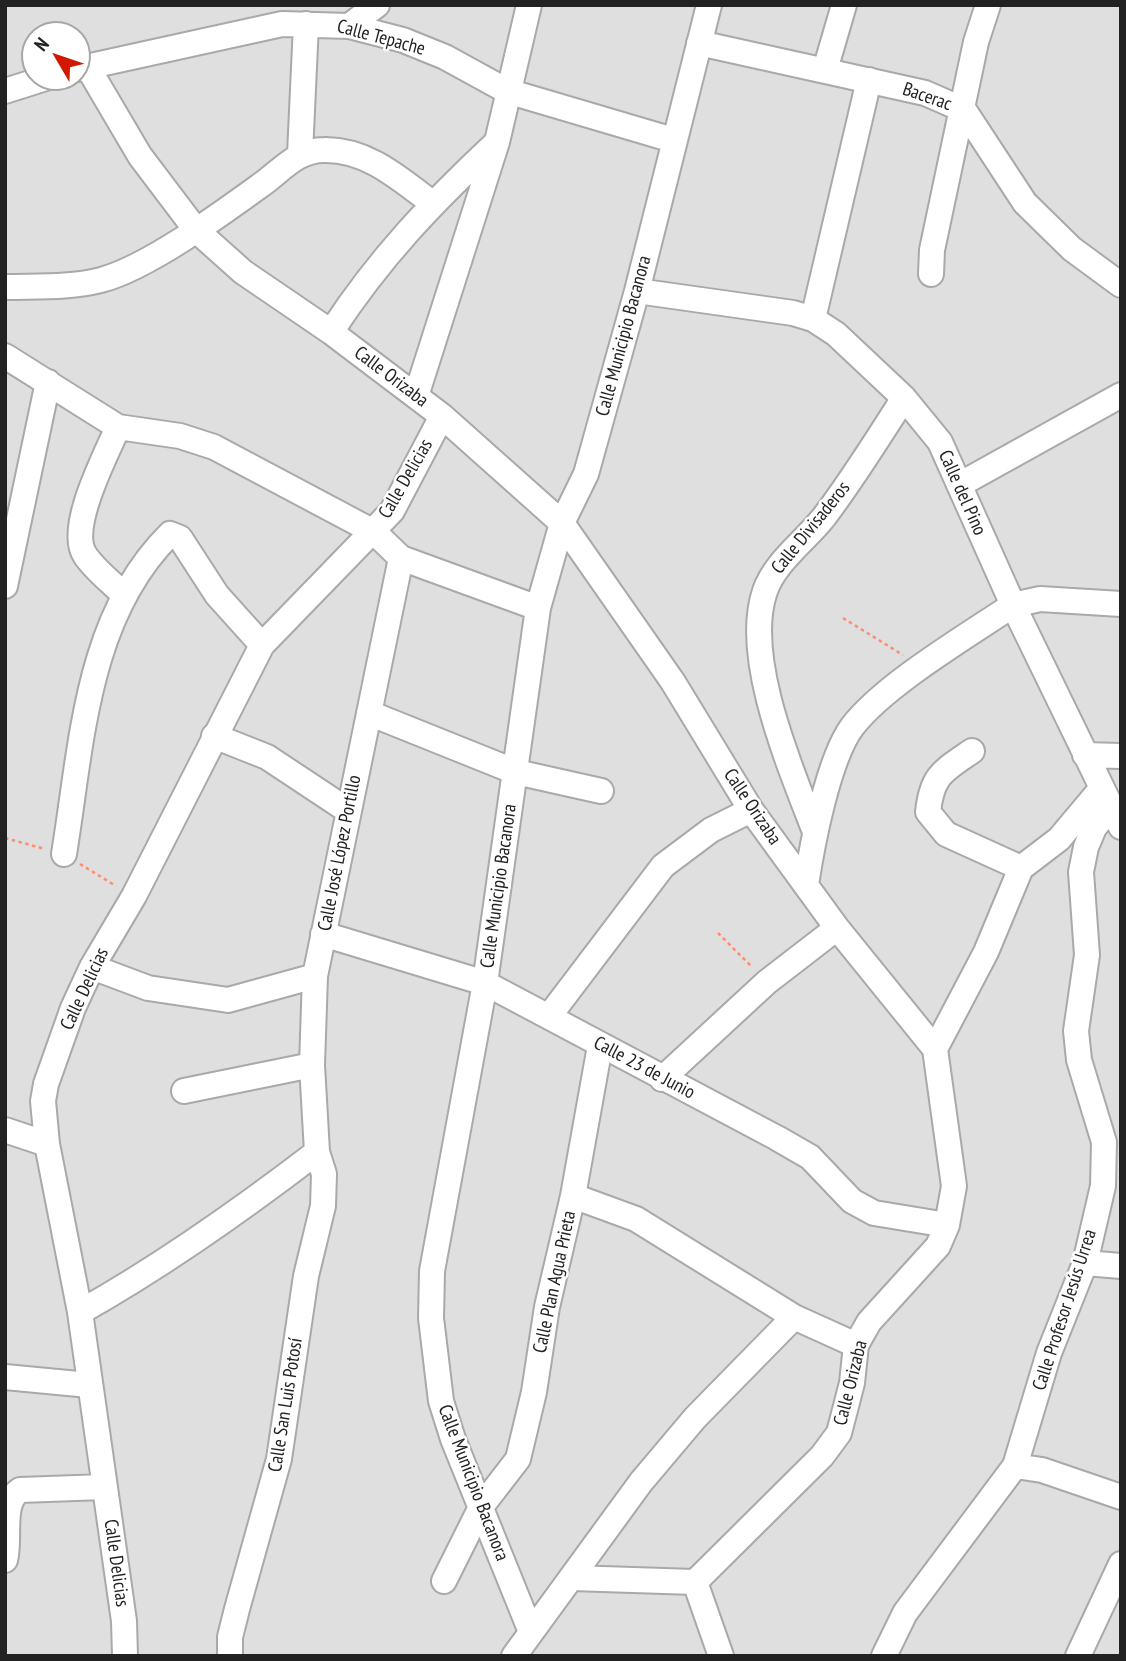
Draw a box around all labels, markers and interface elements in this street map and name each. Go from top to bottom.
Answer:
street label: Calle Tepache [335,15,427,61]
north arrow [21,21,91,91]
text: N [29,33,54,56]
street label: Bacerac [899,78,955,116]
street label: Calle Municipio Bacanora [592,253,656,419]
street label: Calle Orizaba [349,342,433,412]
street label: Calle Delicias [374,435,438,523]
street label: Calle del Pino [933,447,991,539]
street label: Calle Divisaderos [767,477,855,579]
street label: Calle Orizaba [718,765,786,849]
street label: Calle José López Portillo [314,773,366,933]
street label: Calle Municipio Bacanora [476,803,522,969]
street label: Calle Delicias [56,944,114,1034]
street label: Calle 23 de Junio [589,1032,699,1104]
street label: Calle Plan Agua Prieta [529,1209,581,1355]
street label: Calle Profesor Jesús Urrea [1028,1227,1102,1393]
street label: Calle San Luis Potosí [264,1336,308,1474]
street label: Calle Orizaba [829,1338,873,1428]
street label: Calle Municipio Bacanora [433,1402,513,1564]
street label: Calle Delicias [99,1518,133,1608]

